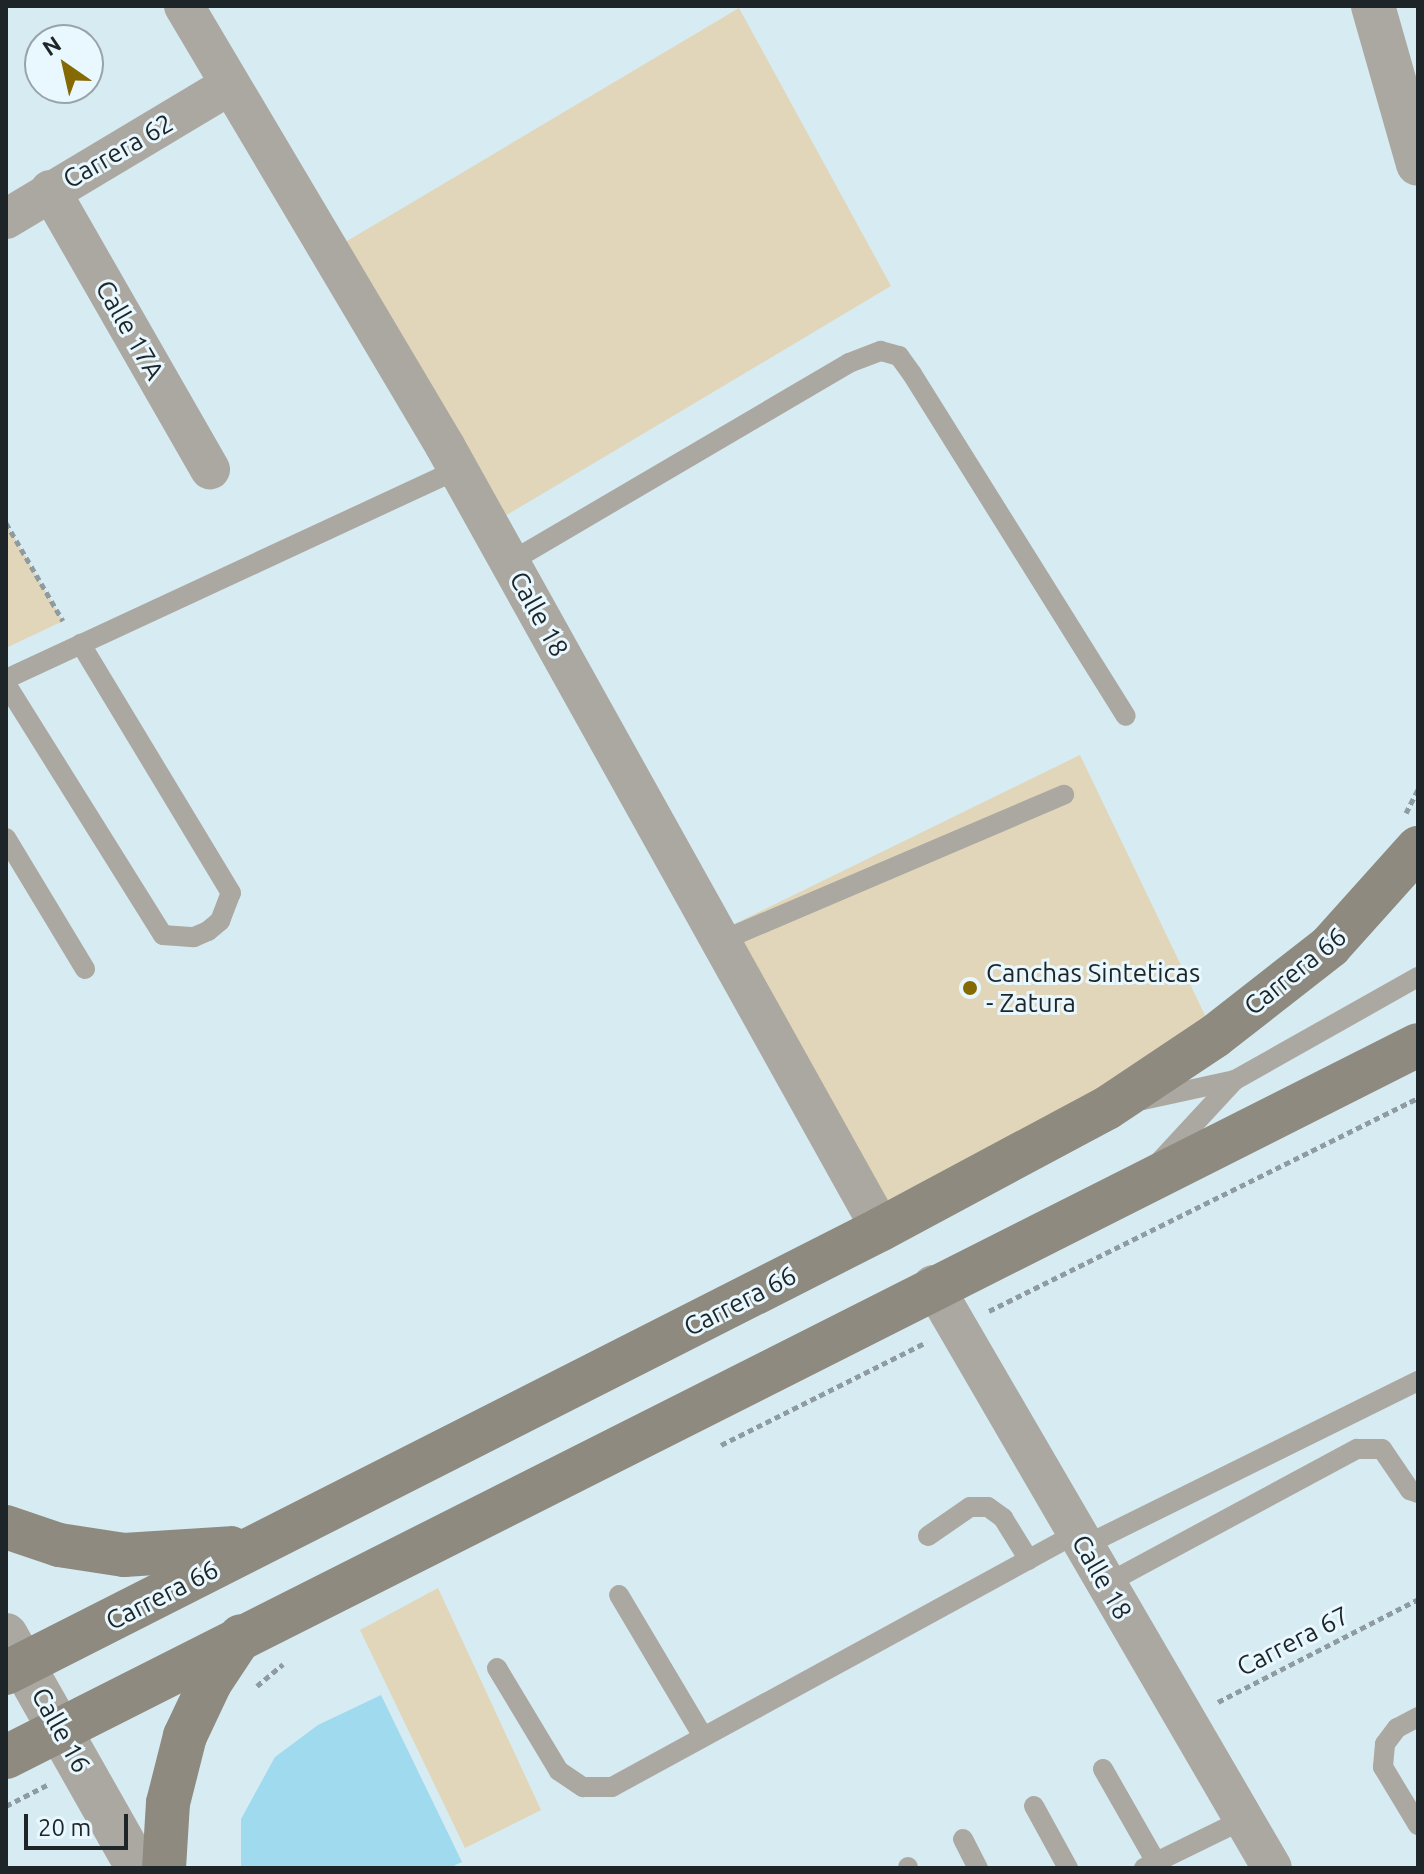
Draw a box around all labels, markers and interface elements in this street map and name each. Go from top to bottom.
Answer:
north arrow [24,24,104,104]
text: N [38,30,65,60]
street label: Carrera 62 [57,107,179,195]
street label: Calle 17A [89,275,171,385]
street label: Calle 18 [503,566,575,662]
street label: Carrera 66 [1238,921,1352,1021]
place label: Canchas Sinteticas - Zatura [986,957,1200,1018]
marker: Canchas Sinteticas - Zatura [961,979,979,997]
street label: Carrera 66 [679,1259,801,1343]
street label: Calle 18 [1065,1529,1139,1625]
street label: Carrera 66 [101,1553,223,1637]
street label: Carrera 67 [1232,1599,1354,1683]
street label: Calle 16 [25,1682,97,1778]
scale bar [28,1798,132,1848]
text: 20 m [38,1814,91,1841]

